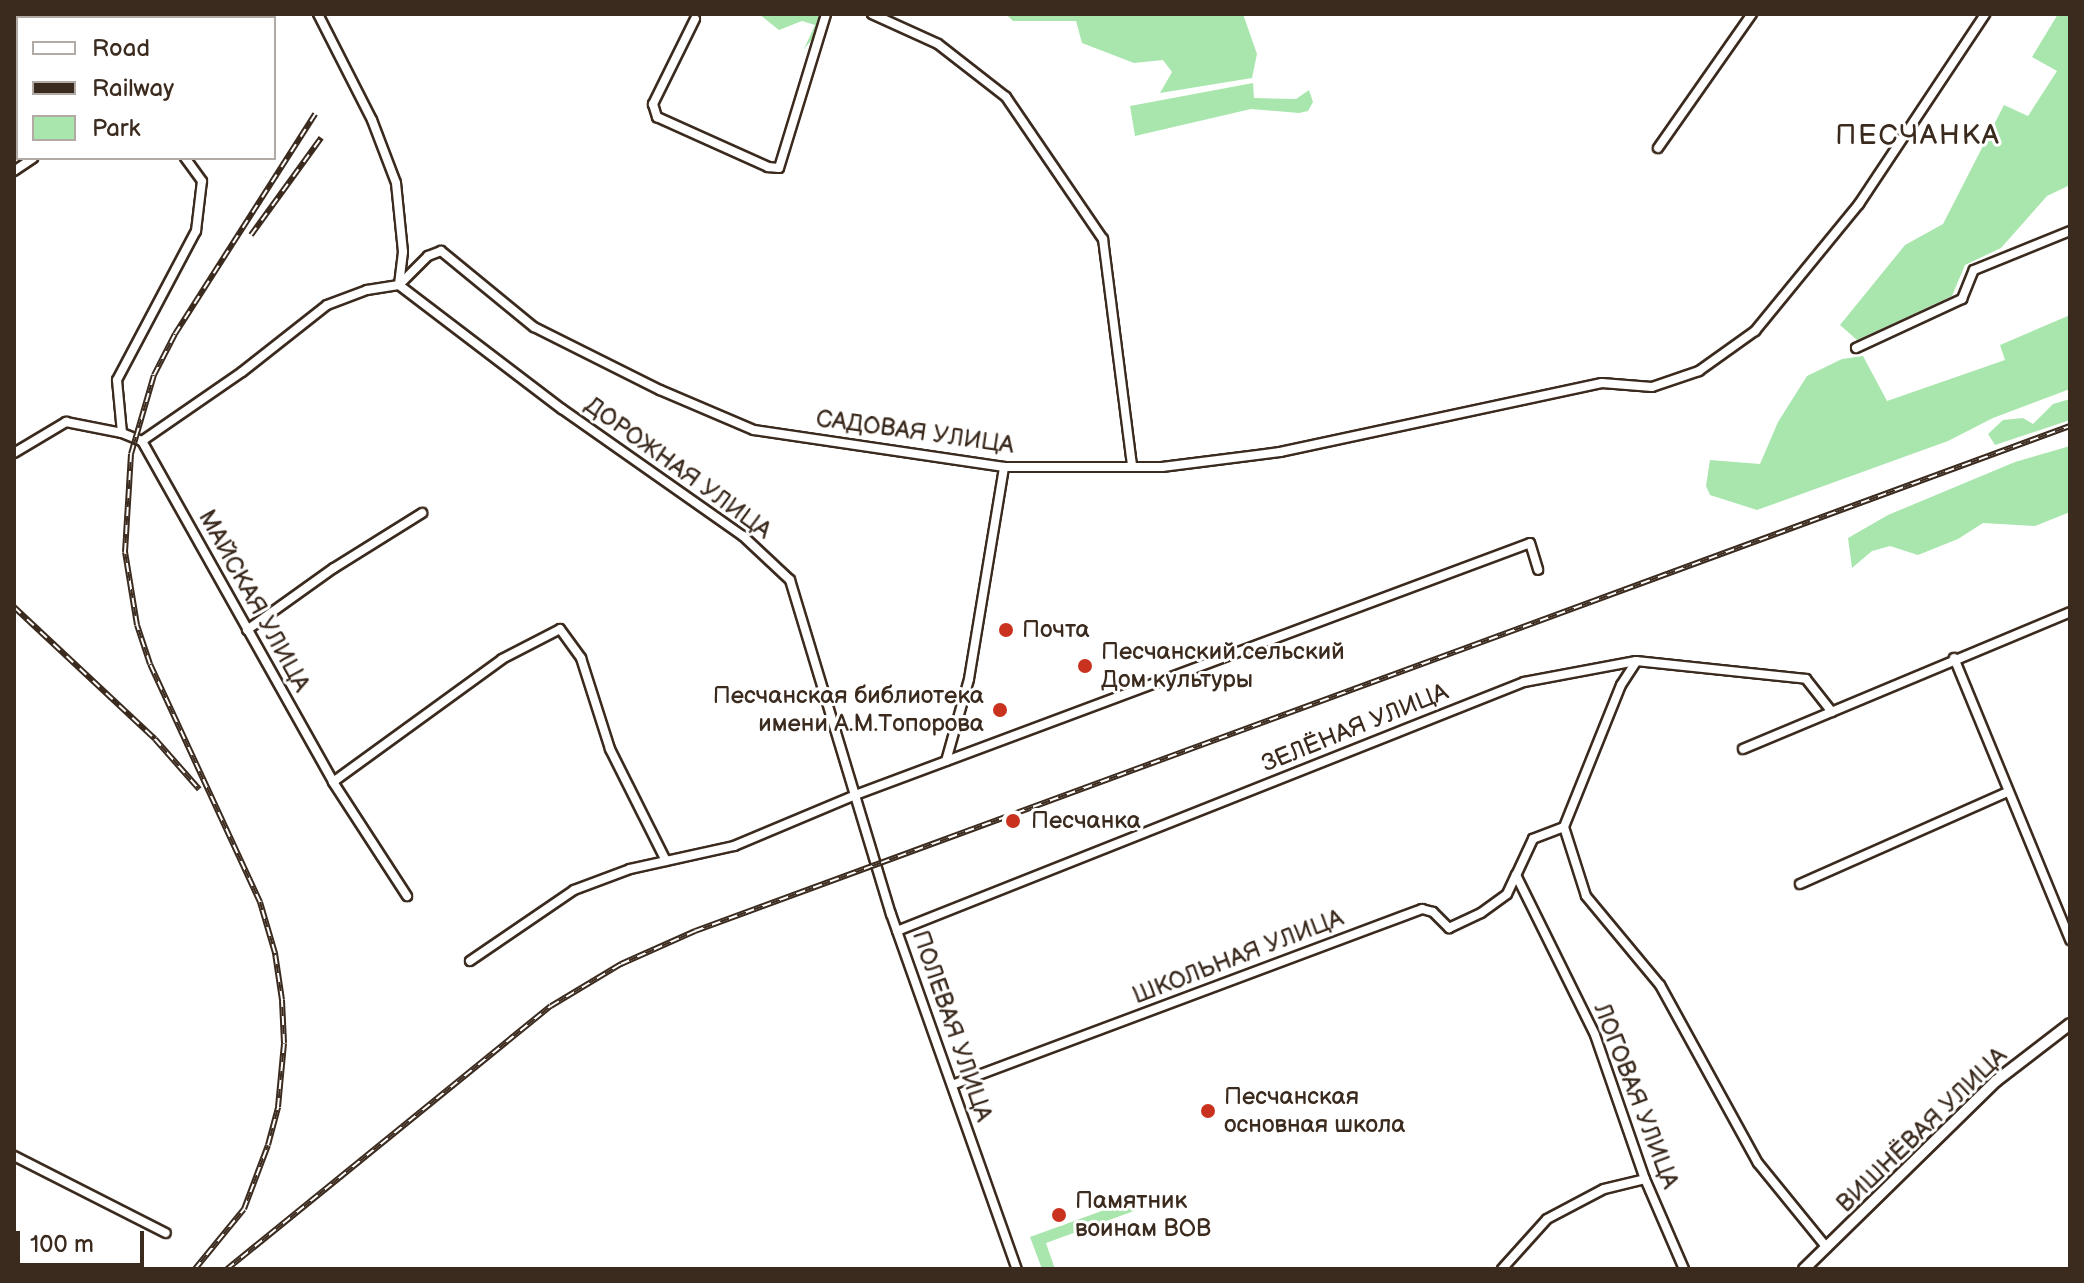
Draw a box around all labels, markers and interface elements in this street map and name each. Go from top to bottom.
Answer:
legend [16,16,276,160]
text: Road [92,34,150,63]
text: Railway [92,74,174,103]
text: Park [92,114,140,143]
district label: ПЕСЧАНКА [1835,119,2001,153]
street label: ДОРОЖНАЯ УЛИЦА [579,391,777,545]
street label: САДОВАЯ УЛИЦА [814,404,1016,460]
street label: МАЙСКАЯ УЛИЦА [192,505,316,697]
place label: Почта [1022,616,1090,644]
marker: Почта [997,621,1015,639]
place label: Песчанский сельский Дом культуры [1101,638,1345,694]
marker: Песчанский сельский Дом культуры [1076,657,1094,675]
street label: ЗЕЛЁНАЯ УЛИЦА [1258,677,1452,779]
place label: Песчанская библиотека имени А.М.Топорова [713,682,984,738]
marker: Песчанская библиотека имени А.М.Топорова [991,701,1009,719]
place label: Песчанка [1031,807,1141,835]
marker: Песчанка [1002,810,1024,832]
street label: ШКОЛЬНАЯ УЛИЦА [1129,904,1347,1010]
street label: ПОЛЕВАЯ УЛИЦА [906,927,998,1125]
street label: ЛОГОВАЯ УЛИЦА [1587,999,1685,1193]
street label: ВИШНЁВАЯ УЛИЦА [1831,1042,2013,1218]
place label: Песчанская основная школа [1224,1083,1406,1139]
marker: Песчанская основная школа [1199,1102,1217,1120]
place label: Памятник воинам ВОВ [1075,1187,1211,1243]
marker: Памятник воинам ВОВ [1050,1206,1068,1224]
scale bar [20,1215,148,1265]
text: 100 m [30,1230,94,1259]

